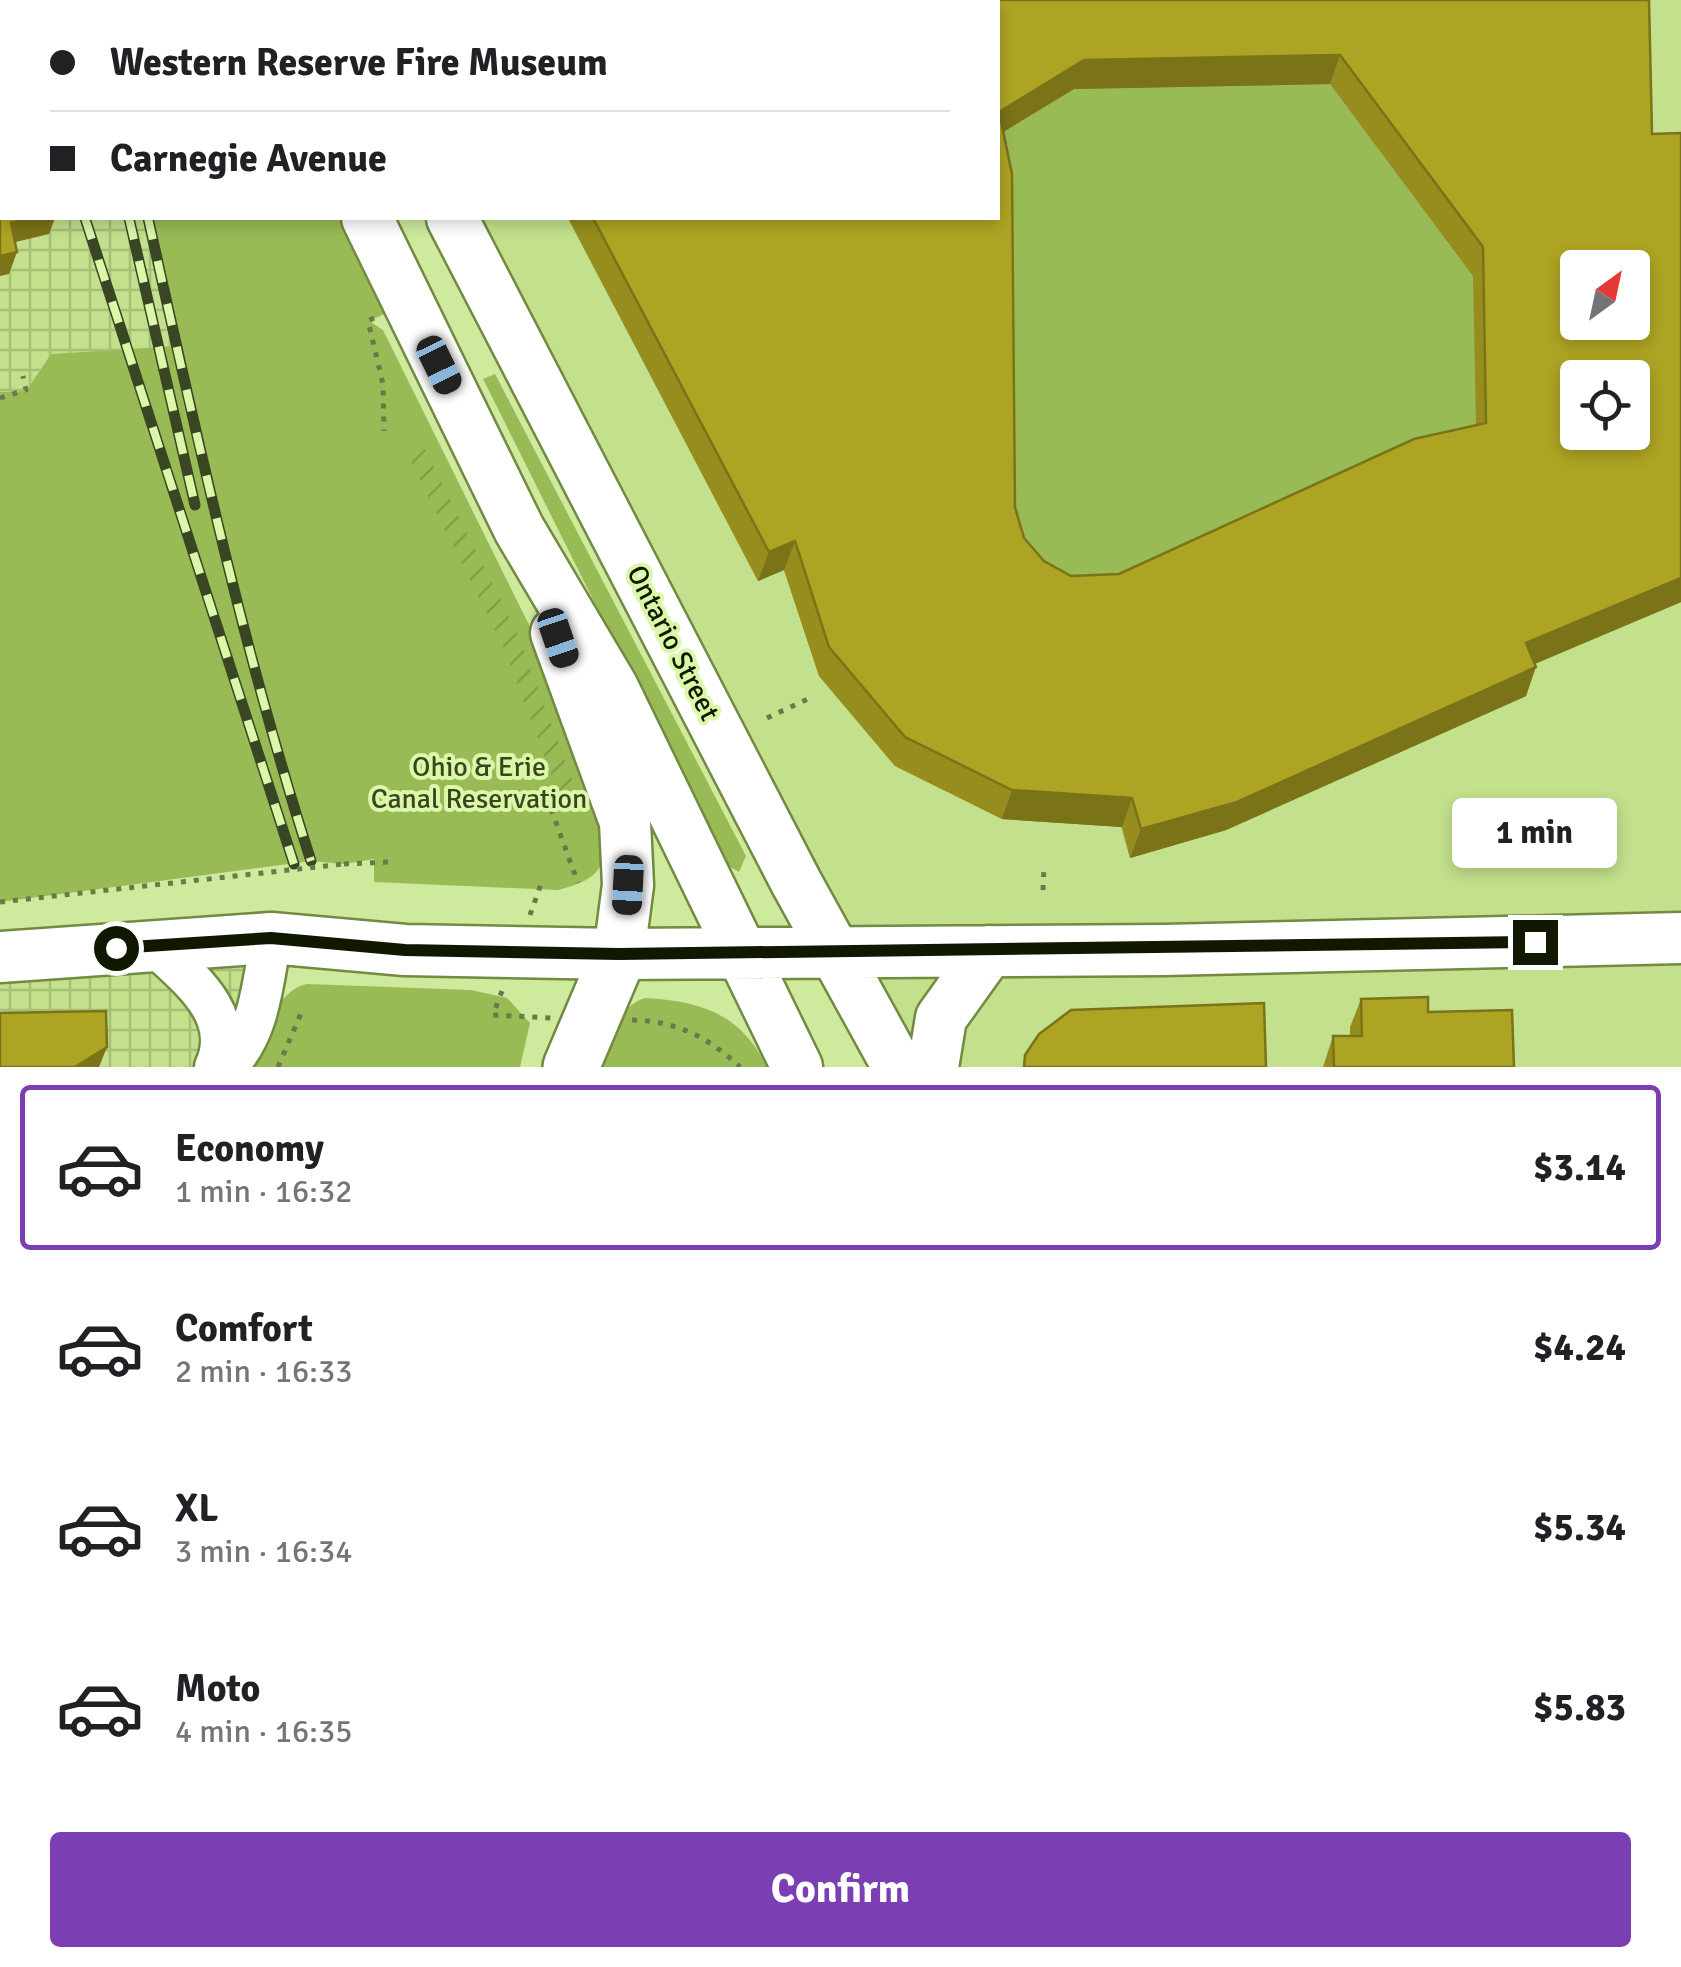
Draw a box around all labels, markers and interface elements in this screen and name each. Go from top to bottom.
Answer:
text: Western Reserve Fire Museum [110,39,608,86]
text: Carnegie Avenue [110,135,387,182]
north arrow [1560,250,1650,340]
map controls [1560,250,1650,450]
car [412,331,466,399]
button: locate [1560,360,1650,450]
street label: Ontario Street [619,560,727,727]
car [534,605,582,671]
park label: Ohio & Erie Canal Reservation [371,750,587,816]
callout: 1 min [1452,797,1618,867]
text: 1 min [1496,813,1573,852]
car [611,854,645,916]
route end [1513,920,1558,965]
route start [94,926,139,971]
icon: car [55,1123,145,1213]
text: Economy [175,1125,324,1172]
text: $3.14 [1533,1144,1626,1191]
text: 1 min · 16:32 [175,1172,353,1211]
icon: car [55,1303,145,1393]
text: Comfort [175,1305,313,1352]
text: $4.24 [1533,1324,1626,1371]
text: 2 min · 16:33 [175,1352,353,1391]
icon: car [55,1483,145,1573]
text: XL [175,1485,218,1532]
text: $5.34 [1533,1504,1626,1551]
text: 3 min · 16:34 [175,1532,353,1571]
icon: car [55,1663,145,1753]
text: Moto [175,1665,260,1712]
text: $5.83 [1533,1684,1626,1731]
text: 4 min · 16:35 [175,1712,353,1751]
button: Confirm [50,1832,1631,1947]

